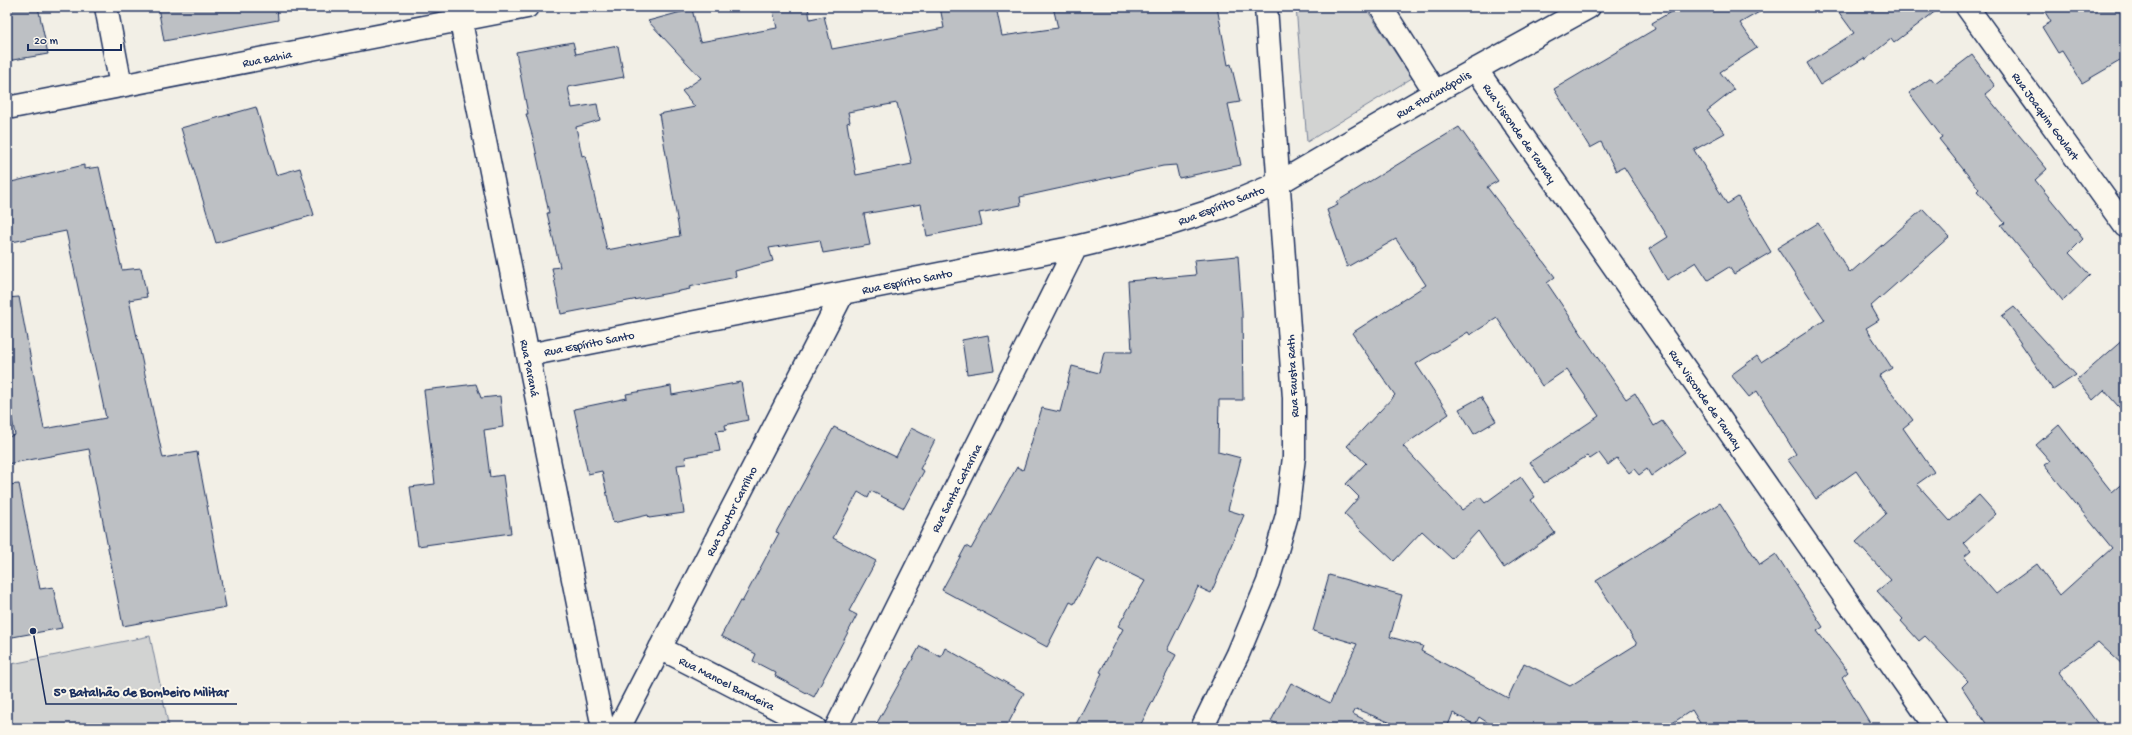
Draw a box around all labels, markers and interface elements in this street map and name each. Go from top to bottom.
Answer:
scale bar [28,26,121,52]
text: 20 m [34,35,59,49]
street label: Rua Bahia [242,48,294,72]
street label: Rua Florianópolis [1394,68,1474,123]
street label: Rua Joaquim Goulart [2008,70,2082,165]
street label: Rua Visconde de Taunay [1479,82,1558,187]
street label: Rua Espírito Santo [1176,184,1267,230]
street label: Rua Espírito Santo [861,267,954,299]
street label: Rua Espírito Santo [543,329,636,361]
street label: Rua Fausta Rath [1285,334,1303,418]
street label: Rua Paraná [516,339,541,399]
street label: Rua Visconde de Taunay [1665,348,1744,453]
street label: Rua Santa Catarina [929,442,986,536]
street label: Rua Doutor Carrilho [704,465,761,559]
street label: Rua Manoel Bandeira [676,655,776,715]
callout: 5º Batalhão de Bombeiro Militar [46,679,237,704]
text: 5º Batalhão de Bombeiro Militar [54,686,230,701]

